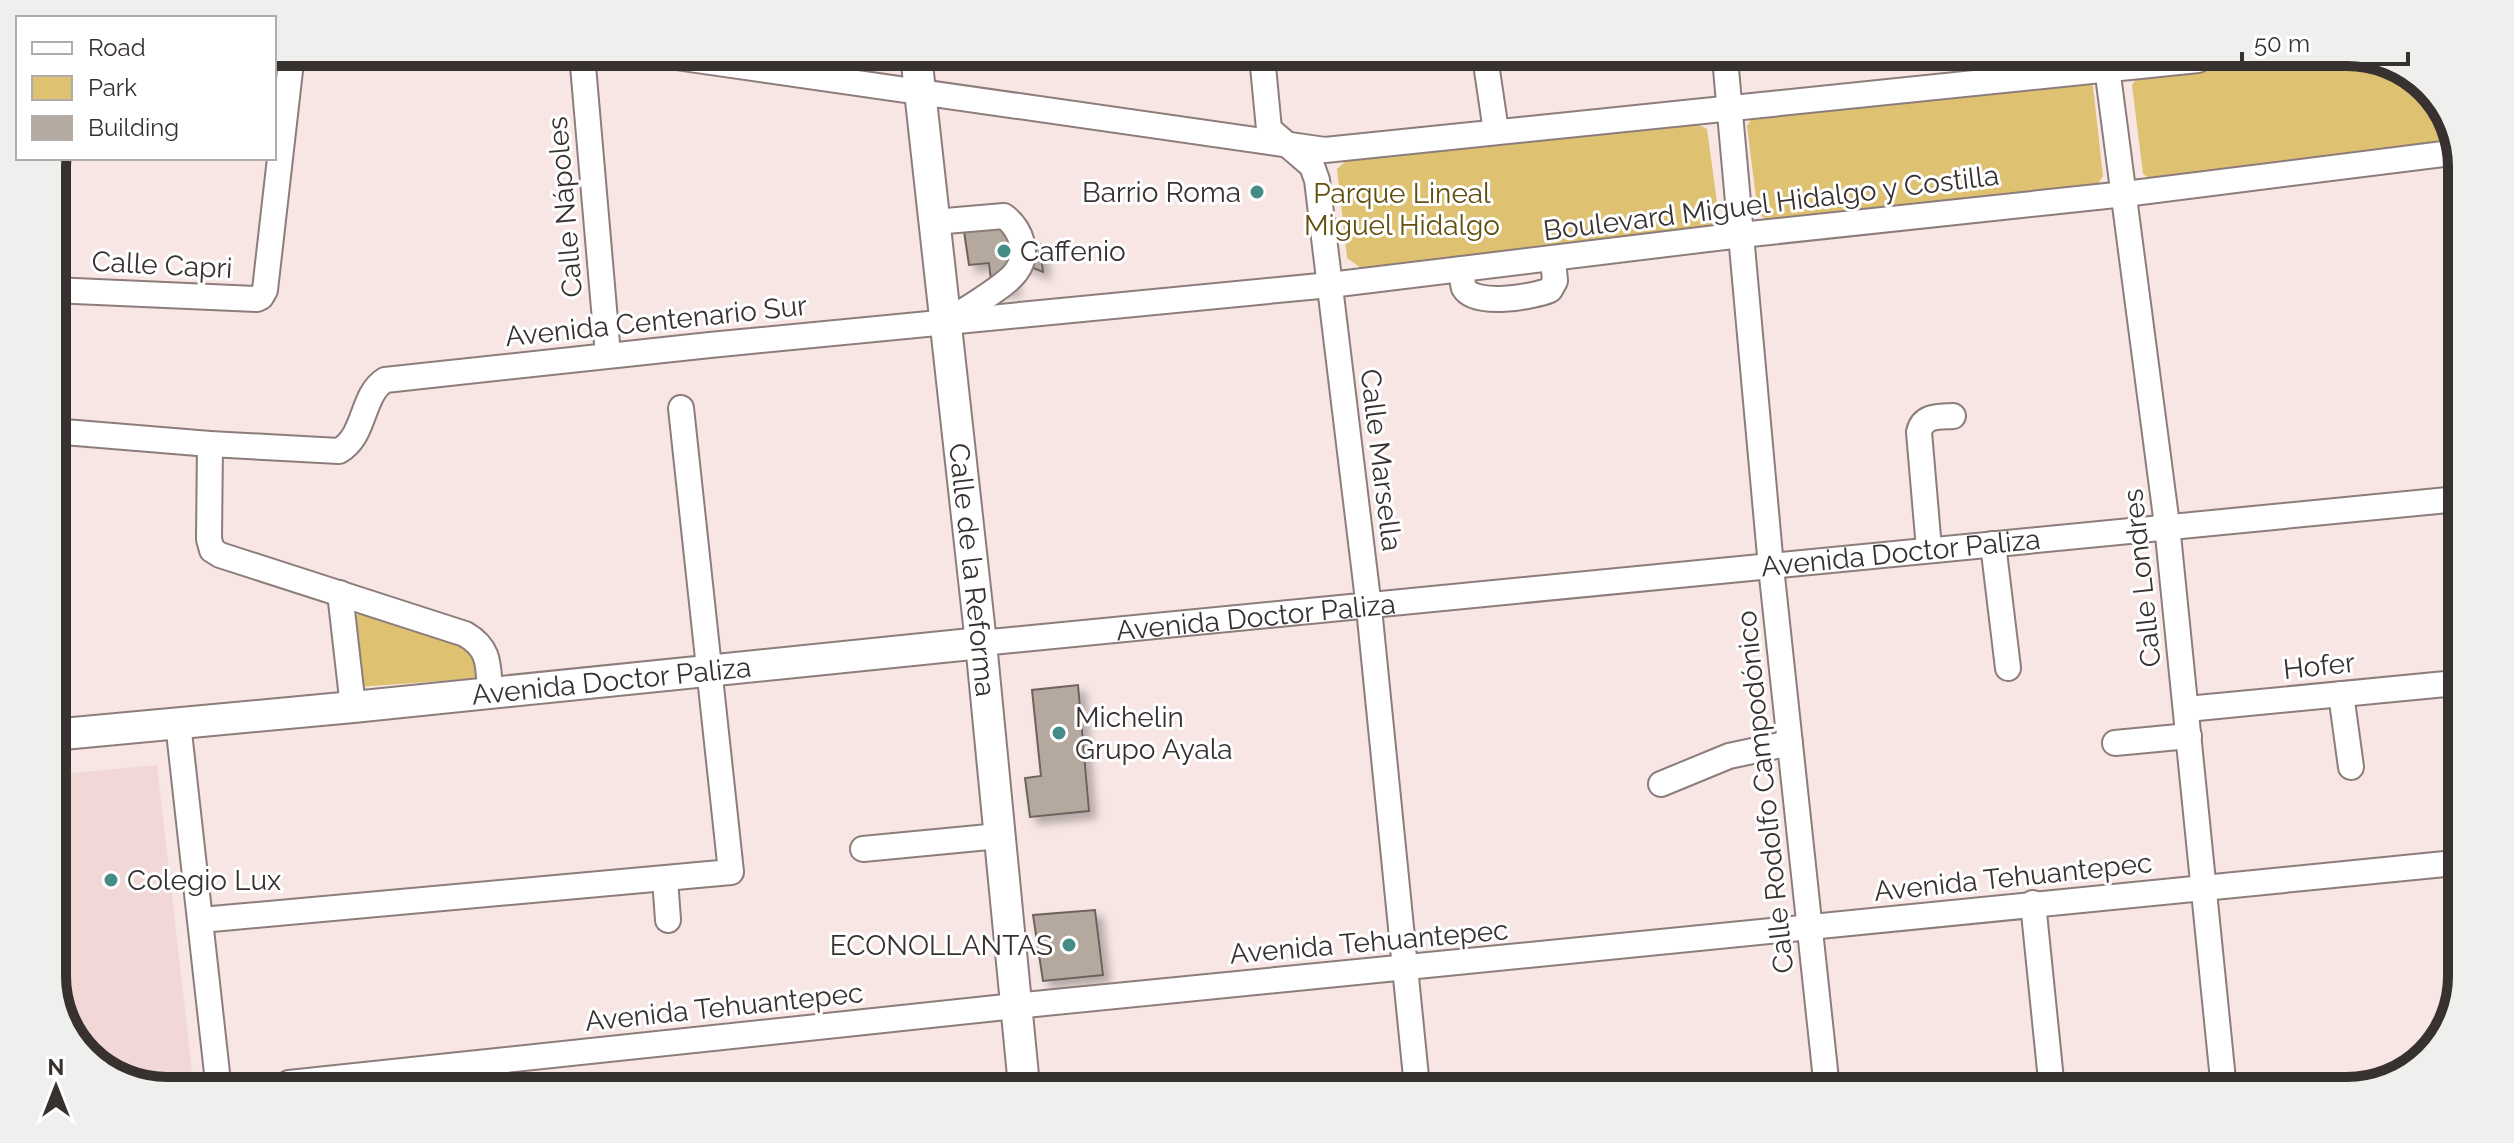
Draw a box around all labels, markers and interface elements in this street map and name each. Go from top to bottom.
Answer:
legend [16,16,276,160]
scale bar [2242,16,2408,66]
text: 50 m [2254,29,2310,58]
text: Road [88,33,146,62]
text: Park [88,73,137,102]
text: Building [88,113,179,142]
street label: Calle Nápoles [541,115,589,299]
street label: Boulevard Miguel Hidalgo y Costilla [1541,159,2001,247]
place label: Barrio Roma [1082,176,1241,209]
park label: Parque Lineal Miguel Hidalgo [1304,177,1500,242]
marker: Barrio Roma [1248,183,1266,201]
place label: Caffenio [1020,235,1126,268]
marker: Caffenio [995,242,1013,260]
street label: Calle Capri [91,245,233,285]
street label: Avenida Centenario Sur [503,289,809,353]
street label: Calle Marsella [1353,367,1409,553]
street label: Calle de la Reforma [943,441,1003,698]
street label: Calle Londres [2116,487,2168,669]
street label: Avenida Doctor Paliza [1759,522,2042,583]
street label: Avenida Doctor Paliza [1115,587,1397,647]
street label: Calle Rodolfo Campodónico [1730,609,1800,975]
street label: Hofer [2282,646,2357,686]
street label: Avenida Doctor Paliza [470,650,753,711]
place label: Michelin Grupo Ayala [1075,701,1233,766]
marker: Michelin Grupo Ayala [1050,724,1068,742]
street label: Avenida Tehuantepec [1872,846,2154,908]
place label: Colegio Lux [127,864,281,897]
marker: Colegio Lux [102,871,120,889]
street label: Avenida Tehuantepec [1228,913,1510,971]
place label: ECONOLLANTAS [830,929,1053,962]
marker: ECONOLLANTAS [1060,936,1078,954]
street label: Avenida Tehuantepec [583,976,865,1038]
north arrow [16,1047,96,1127]
text: N [48,1054,64,1080]

